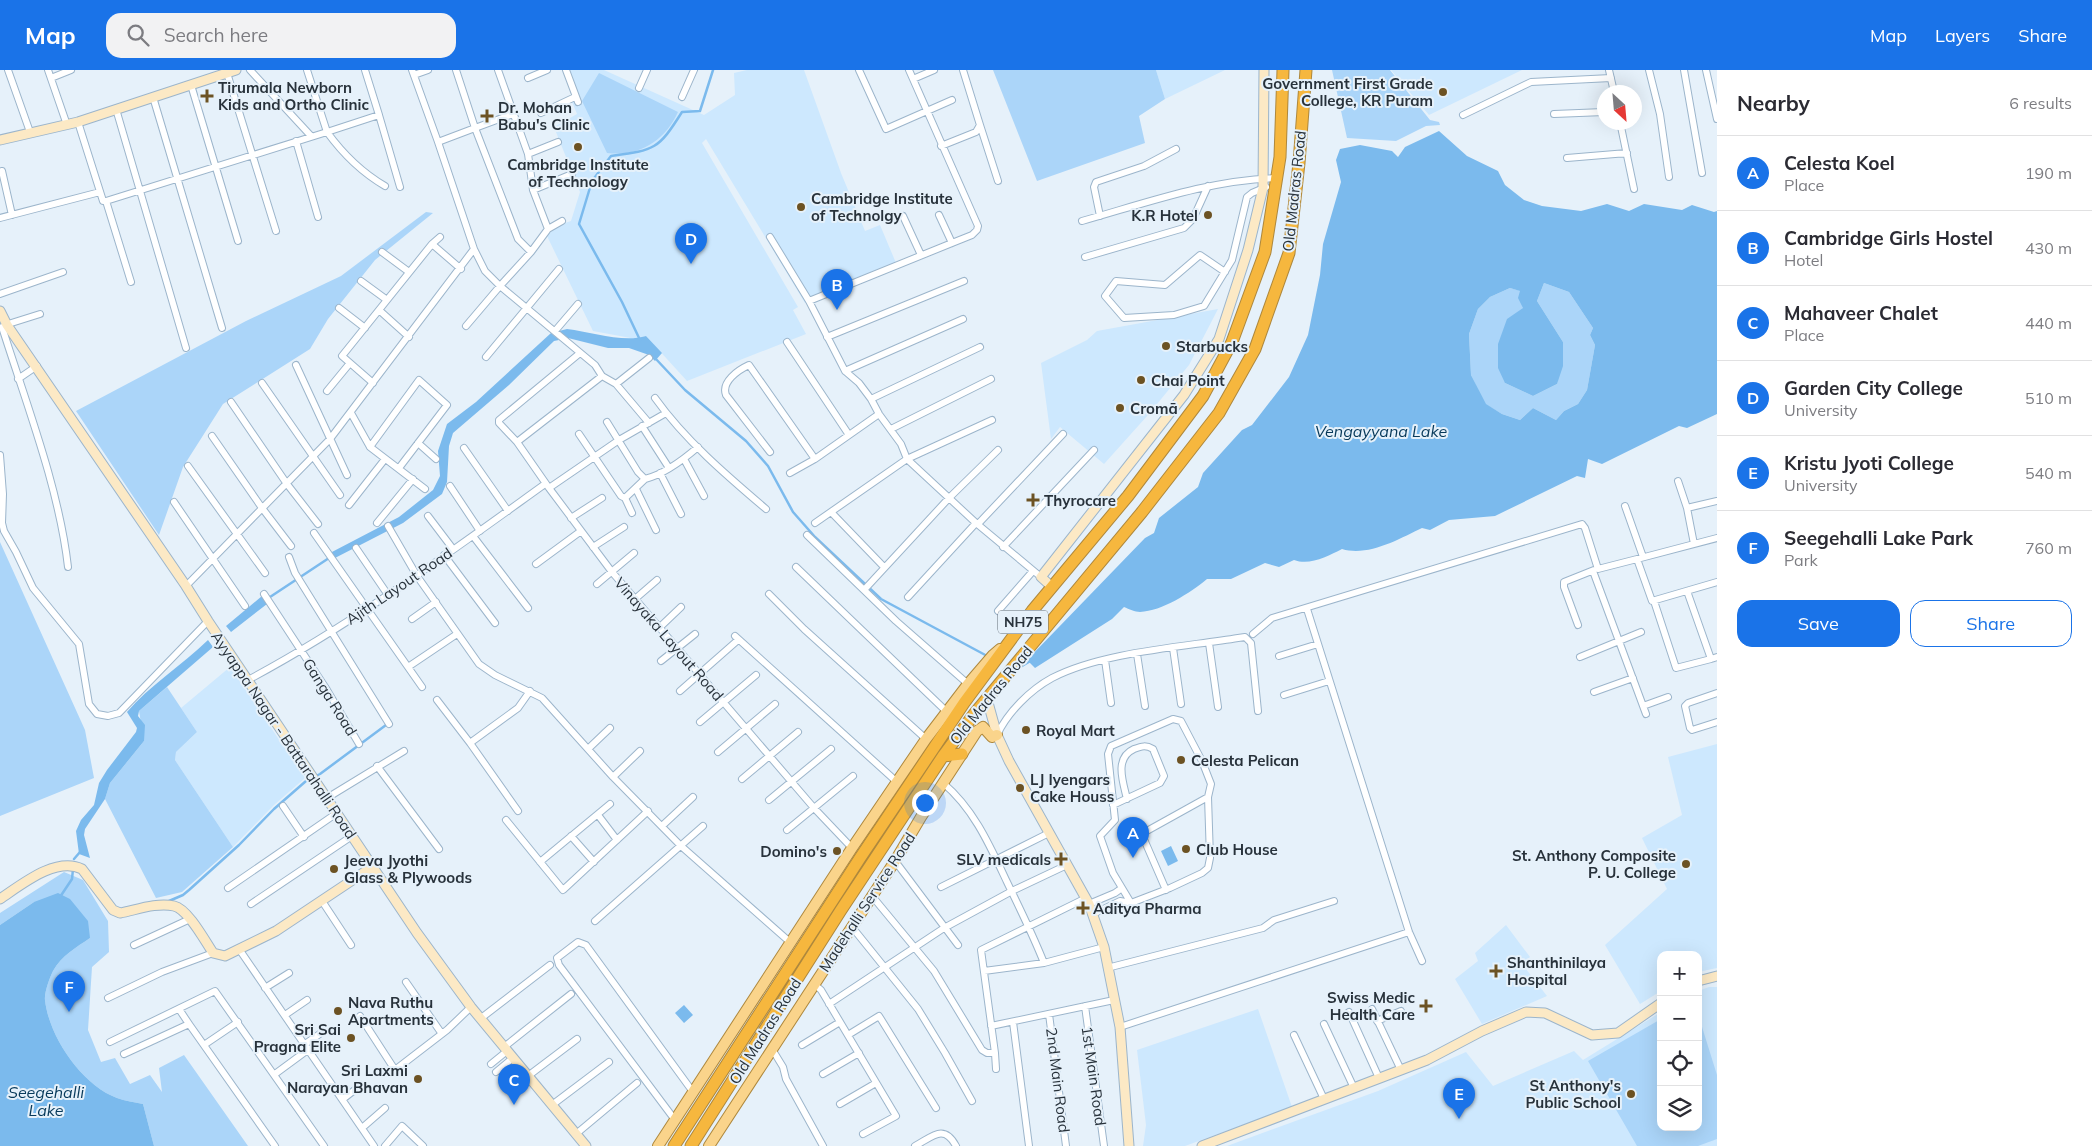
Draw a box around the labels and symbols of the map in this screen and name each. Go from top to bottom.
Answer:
place label: Government First Grade College, KR Puram [1262,74,1433,110]
place label: Tirumala Newborn Kids and Ortho Clinic [218,78,369,114]
north arrow [1597,85,1642,130]
marker: Government First Grade College, KR Puram [1437,86,1449,98]
marker: Tirumala Newborn Kids and Ortho Clinic [200,89,214,103]
place label: Dr. Mohan Babu's Clinic [498,98,590,134]
marker: Dr. Mohan Babu's Clinic [480,109,494,123]
street label: Old Madras Road [1278,130,1310,252]
marker: Cambridge Institute of Technology [572,141,584,153]
place label: Cambridge Institute of Technology [507,155,649,191]
place label: Cambridge Institute of Technolgy [811,189,953,225]
marker: Cambridge Institute of Technolgy [795,201,807,213]
place label: K.R Hotel [1131,206,1198,225]
marker: K.R Hotel [1202,209,1214,221]
pin: D [675,223,707,264]
pin: B [821,269,853,310]
place label: Starbucks [1176,337,1248,356]
marker: Starbucks [1160,340,1172,352]
place label: Chai Point [1151,371,1225,390]
marker: Chai Point [1135,374,1147,386]
place label: Cromā [1130,399,1178,418]
marker: Cromā [1114,402,1126,414]
water label: Vengayyana Lake [1315,421,1447,441]
place label: Thyrocare [1044,491,1116,510]
marker: Thyrocare [1026,493,1040,507]
street label: Ajith Layout Road [342,543,456,629]
street label: Vinayaka Layout Road [610,573,728,705]
road number: NH75 [998,610,1048,634]
street label: Ayyappa Nagar - Battarahalli Road [207,628,361,842]
street label: Old Madras Road [945,642,1037,748]
street label: Ganga Road [299,655,361,739]
place label: Royal Mart [1036,721,1115,740]
marker: Royal Mart [1020,724,1032,736]
place label: Celesta Pelican [1191,751,1299,770]
marker: Celesta Pelican [1175,754,1187,766]
place label: LJ Iyengars Cake Houss [1030,770,1114,806]
marker: LJ Iyengars Cake Houss [1014,782,1026,794]
your location [912,790,938,816]
pin: A [1117,817,1149,858]
street label: Madehalli Service Road [815,829,919,975]
place label: Club House [1196,840,1278,859]
place label: Domino's [760,842,827,861]
marker: Club House [1180,843,1192,855]
marker: Domino's [831,845,843,857]
place label: St. Anthony Composite P. U. College [1512,846,1676,882]
place label: SLV medicals [956,850,1051,869]
place label: Jeeva Jyothi Glass & Plywoods [344,851,472,887]
marker: SLV medicals [1055,853,1067,865]
marker: St. Anthony Composite P. U. College [1680,858,1692,870]
marker: Jeeva Jyothi Glass & Plywoods [328,863,340,875]
place label: Aditya Pharma [1093,899,1202,918]
marker: Aditya Pharma [1077,902,1089,914]
place label: Shanthinilaya Hospital [1507,953,1606,989]
marker: Shanthinilaya Hospital [1489,964,1503,978]
pin: F [53,971,85,1012]
street label: Old Madras Road [725,974,805,1088]
place label: Swiss Medic Health Care [1327,988,1415,1024]
place label: Nava Ruthu Apartments [348,993,434,1029]
marker: Swiss Medic Health Care [1419,999,1433,1013]
marker: Nava Ruthu Apartments [332,1005,344,1017]
place label: Sri Sai Pragna Elite [254,1020,341,1056]
street label: 1st Main Road [1078,1025,1110,1127]
street label: 2nd Main Road [1042,1026,1074,1134]
marker: Sri Sai Pragna Elite [345,1032,357,1044]
place label: Sri Laxmi Narayan Bhavan [287,1061,408,1097]
pin: C [498,1064,530,1105]
marker: Sri Laxmi Narayan Bhavan [412,1073,424,1085]
place label: St Anthony's Public School [1525,1076,1621,1112]
pin: E [1443,1078,1475,1119]
water label: Seegehalli Lake [8,1082,84,1120]
marker: St Anthony's Public School [1625,1088,1637,1100]

